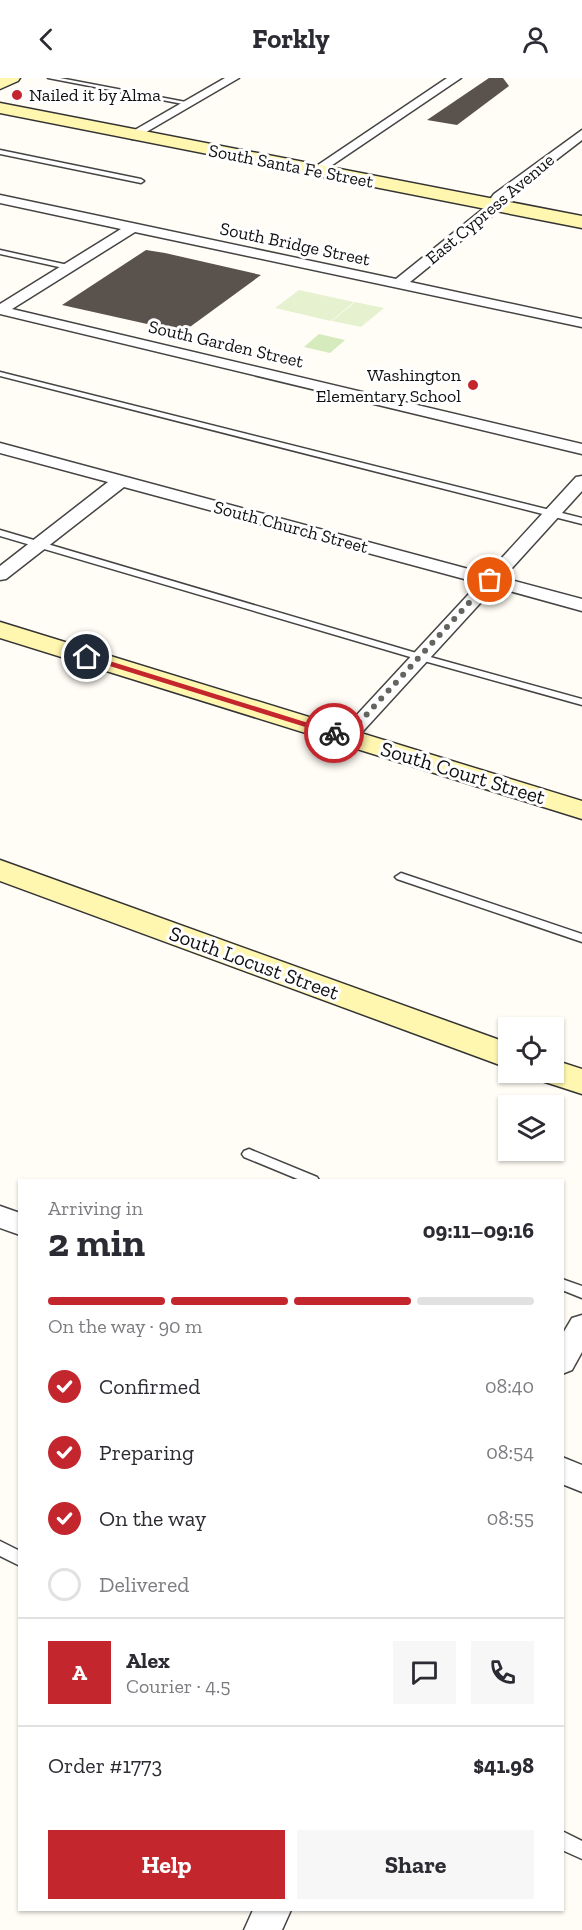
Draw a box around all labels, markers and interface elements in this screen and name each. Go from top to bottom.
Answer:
icon: back [30,23,63,56]
text: Forkly [252,23,330,55]
icon: person [519,23,552,56]
place label: Nailed it by Alma [29,84,161,106]
marker: Nailed it by Alma [10,88,24,102]
street label: South Santa Fe Street [207,139,376,193]
street label: East Cypress Avenue [421,149,559,269]
street label: South Bridge Street [218,217,372,271]
street label: South Garden Street [146,315,306,373]
place label: Washington Elementary School [316,364,462,407]
marker: Washington Elementary School [466,378,480,392]
street label: South Church Street [212,496,371,558]
pin [464,554,515,605]
icon: bag [473,563,506,596]
pin [61,631,112,682]
icon: home [70,640,103,673]
courier [304,703,364,763]
icon: bike [318,717,351,750]
street label: South Court Street [378,736,549,809]
street label: South Locust Street [166,920,343,1005]
map controls [498,1017,564,1161]
button: locate [498,1017,564,1083]
button: layers [498,1095,564,1161]
text: Arriving in [48,1196,143,1220]
text: 09:11–09:16 [423,1217,534,1244]
text: 2 min [48,1219,145,1266]
text: On the way · 90 m [48,1314,202,1338]
icon: check [48,1370,81,1403]
text: Confirmed [99,1373,200,1400]
text: 08:40 [485,1374,534,1398]
icon: check [48,1436,81,1469]
text: Preparing [99,1439,194,1466]
text: 08:54 [486,1440,534,1464]
icon: check [48,1502,81,1535]
text: On the way [99,1505,206,1532]
text: 08:55 [487,1506,534,1530]
text: Delivered [99,1571,189,1598]
button: chat [393,1641,456,1704]
button: phone [471,1641,534,1704]
text: Alex [126,1647,170,1674]
text: A [72,1659,87,1686]
text: Courier · 4.5 [126,1674,231,1698]
text: Order #1773 [48,1752,162,1779]
text: $41.98 [473,1752,534,1779]
button: Help [48,1830,285,1899]
button: Share [297,1830,534,1899]

